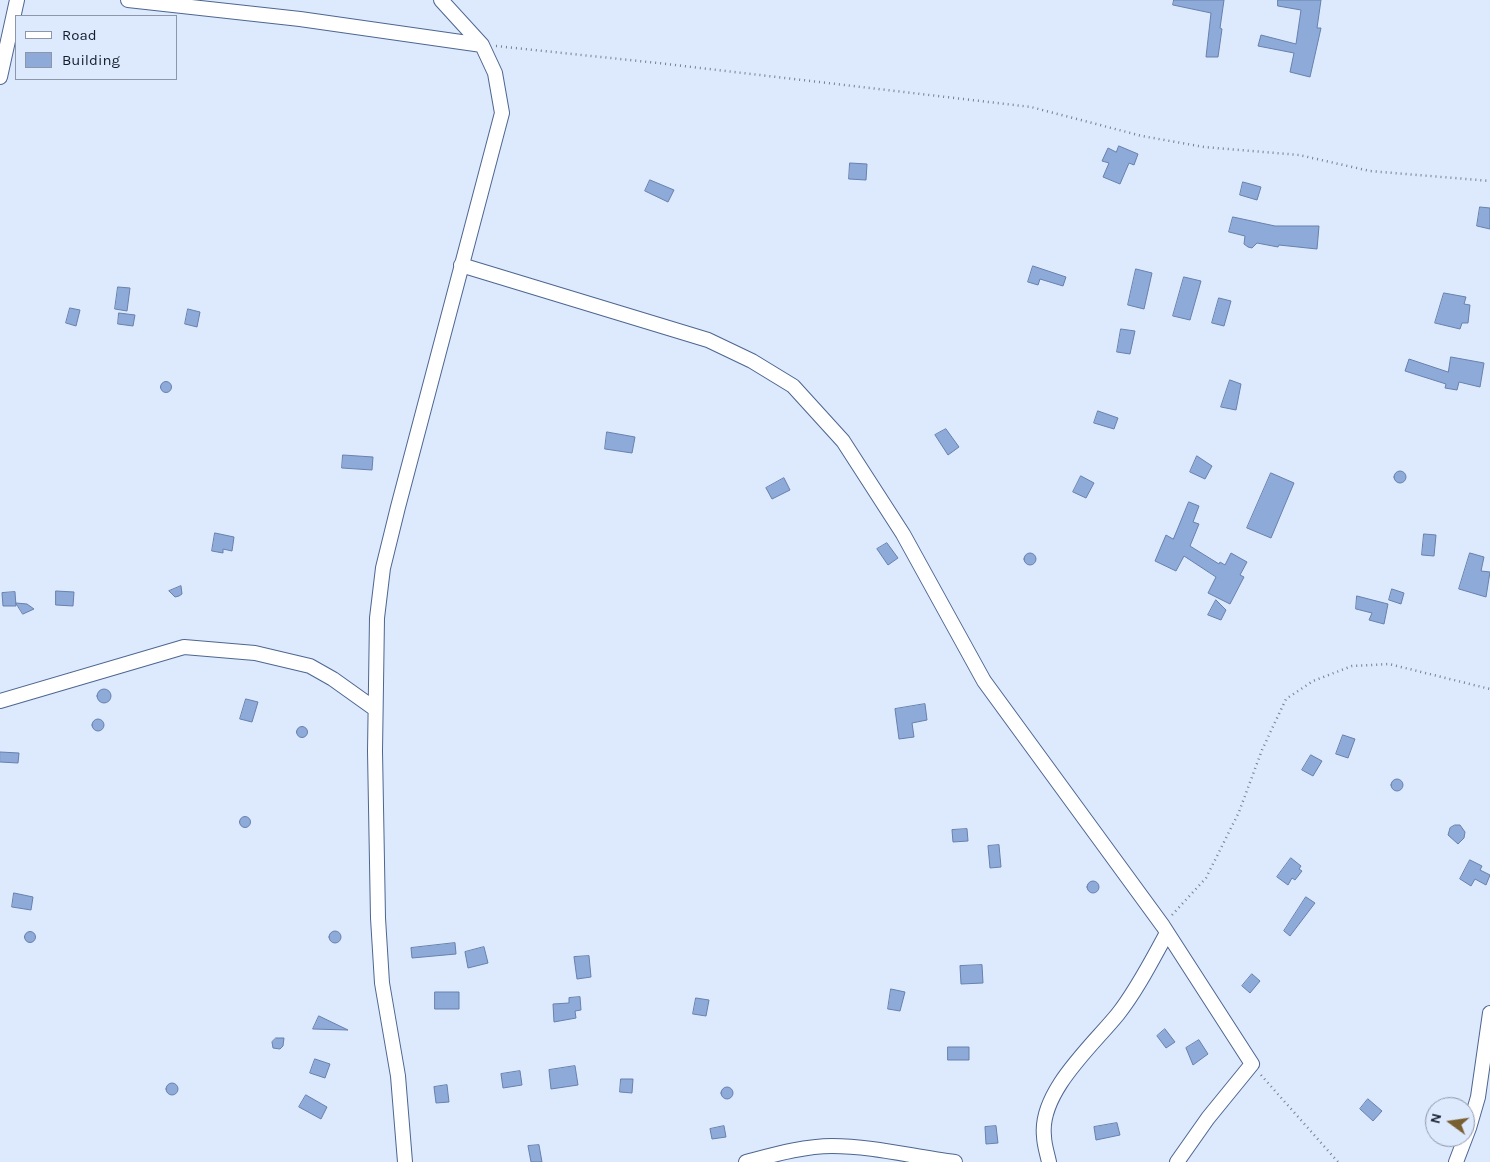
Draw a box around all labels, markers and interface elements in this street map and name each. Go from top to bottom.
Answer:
legend [15,15,178,80]
text: Road [62,26,97,44]
text: Building [62,51,120,69]
north arrow [1425,1097,1475,1147]
text: N [1426,1112,1445,1125]

